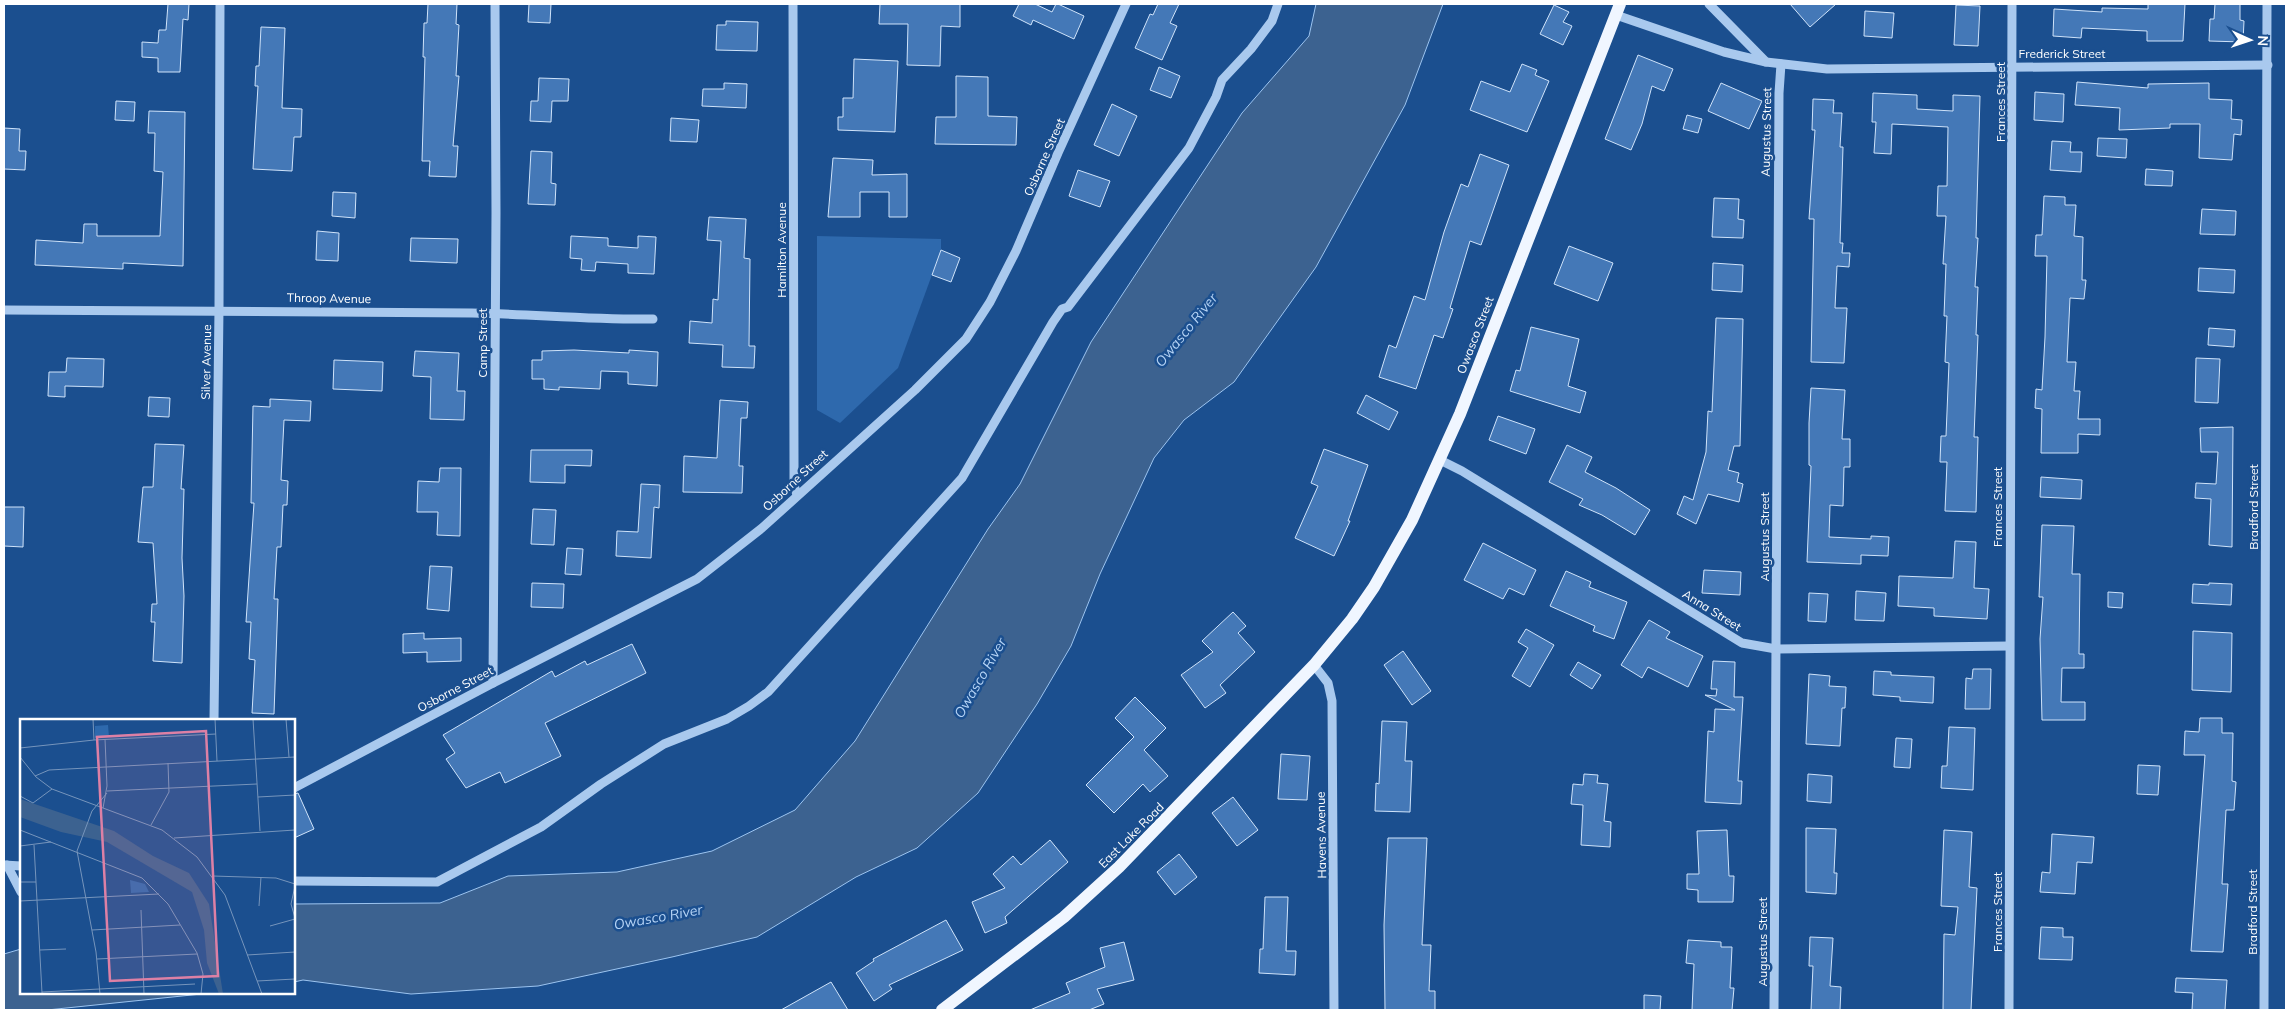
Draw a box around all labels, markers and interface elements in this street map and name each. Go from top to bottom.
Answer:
north arrow [2225,15,2275,65]
text: N [2254,35,2272,46]
street label: Frederick Street [2019,46,2105,61]
street label: Frances Street [1993,62,2008,142]
street label: Augustus Street [1758,87,1774,177]
street label: Osborne Street [1020,116,1068,198]
street label: Hamilton Avenue [774,202,789,298]
water label: Owasco River [1151,289,1222,371]
street label: Throop Avenue [287,290,371,306]
street label: Owasco Street [1453,294,1497,376]
street label: Camp Street [475,308,490,378]
street label: Silver Avenue [198,324,214,400]
street label: Osborne Street [759,446,831,514]
street label: Bradford Street [2246,464,2261,550]
street label: Frances Street [1990,467,2005,547]
street label: Augustus Street [1757,492,1772,582]
street label: Anna Street [1680,586,1744,634]
water label: Owasco River [950,634,1011,721]
street label: Osborne Street [415,663,495,715]
inset map [20,719,295,994]
street label: Havens Avenue [1313,791,1329,879]
street label: East Lake Road [1095,799,1167,871]
street label: Bradford Street [2245,869,2260,955]
street label: Frances Street [1990,872,2005,952]
street label: Augustus Street [1755,897,1770,987]
water label: Owasco River [612,900,705,934]

